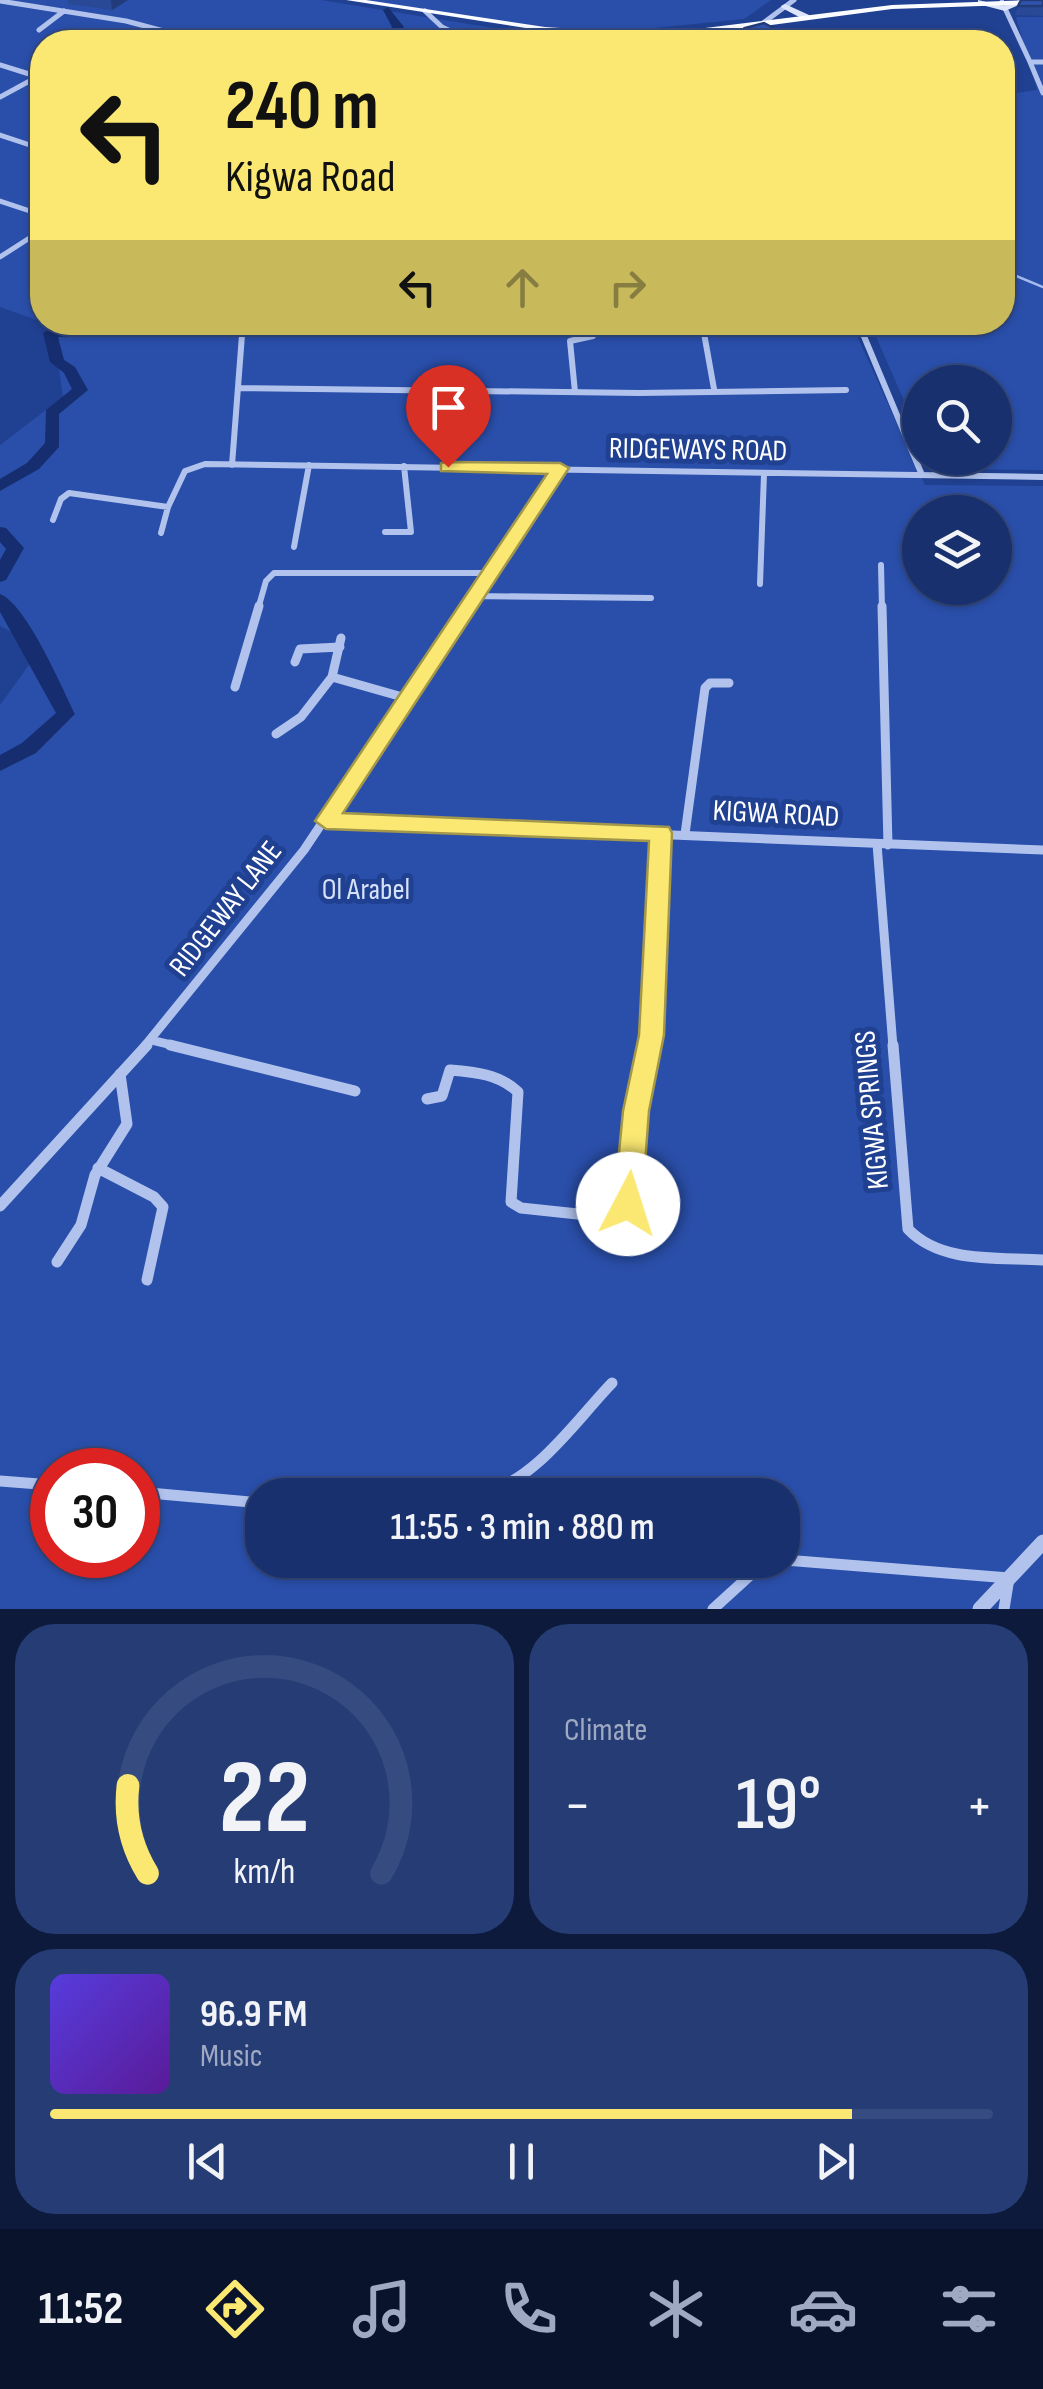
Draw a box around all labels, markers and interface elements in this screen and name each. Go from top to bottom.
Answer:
text: 240 m [225,65,379,149]
icon: left [60,70,190,200]
text: Kigwa Road [225,150,396,205]
icon: left [390,260,445,315]
icon: ahead [495,260,550,315]
icon: right [600,260,655,315]
pin [406,365,491,468]
map controls [902,365,1012,605]
button: search [902,365,1012,475]
icon: arrive [421,380,476,435]
street label: RIDGEWAYS ROAD [609,430,787,470]
button: layers [902,495,1012,605]
street label: KIGWA ROAD [712,793,840,835]
street label: RIDGEWAY LANE [162,834,290,984]
park label: Ol Arabel [322,872,410,908]
street label: KIGWA SPRINGS [847,1029,897,1191]
position arrow [576,1152,680,1256]
speed limit sign: 30 [30,1448,160,1578]
text: 11:55 · 3 min · 880 m [391,1505,655,1550]
text: Climate [564,1711,647,1750]
text: 22 [219,1737,310,1862]
text: 19° [736,1760,821,1851]
text: − [564,1773,591,1840]
text: + [966,1773,993,1840]
text: km/h [234,1851,295,1894]
text: 96.9 FM [200,1992,307,2037]
text: Music [200,2037,263,2076]
icon: previous [180,2134,235,2189]
icon: pause [494,2134,549,2189]
icon: next [808,2134,863,2189]
icon: directions [200,2274,270,2344]
icon: music [347,2274,417,2344]
icon: phone [494,2274,564,2344]
icon: climate [641,2274,711,2344]
icon: car [788,2274,858,2344]
icon: filters [934,2274,1004,2344]
text: 11:52 [38,2282,123,2337]

